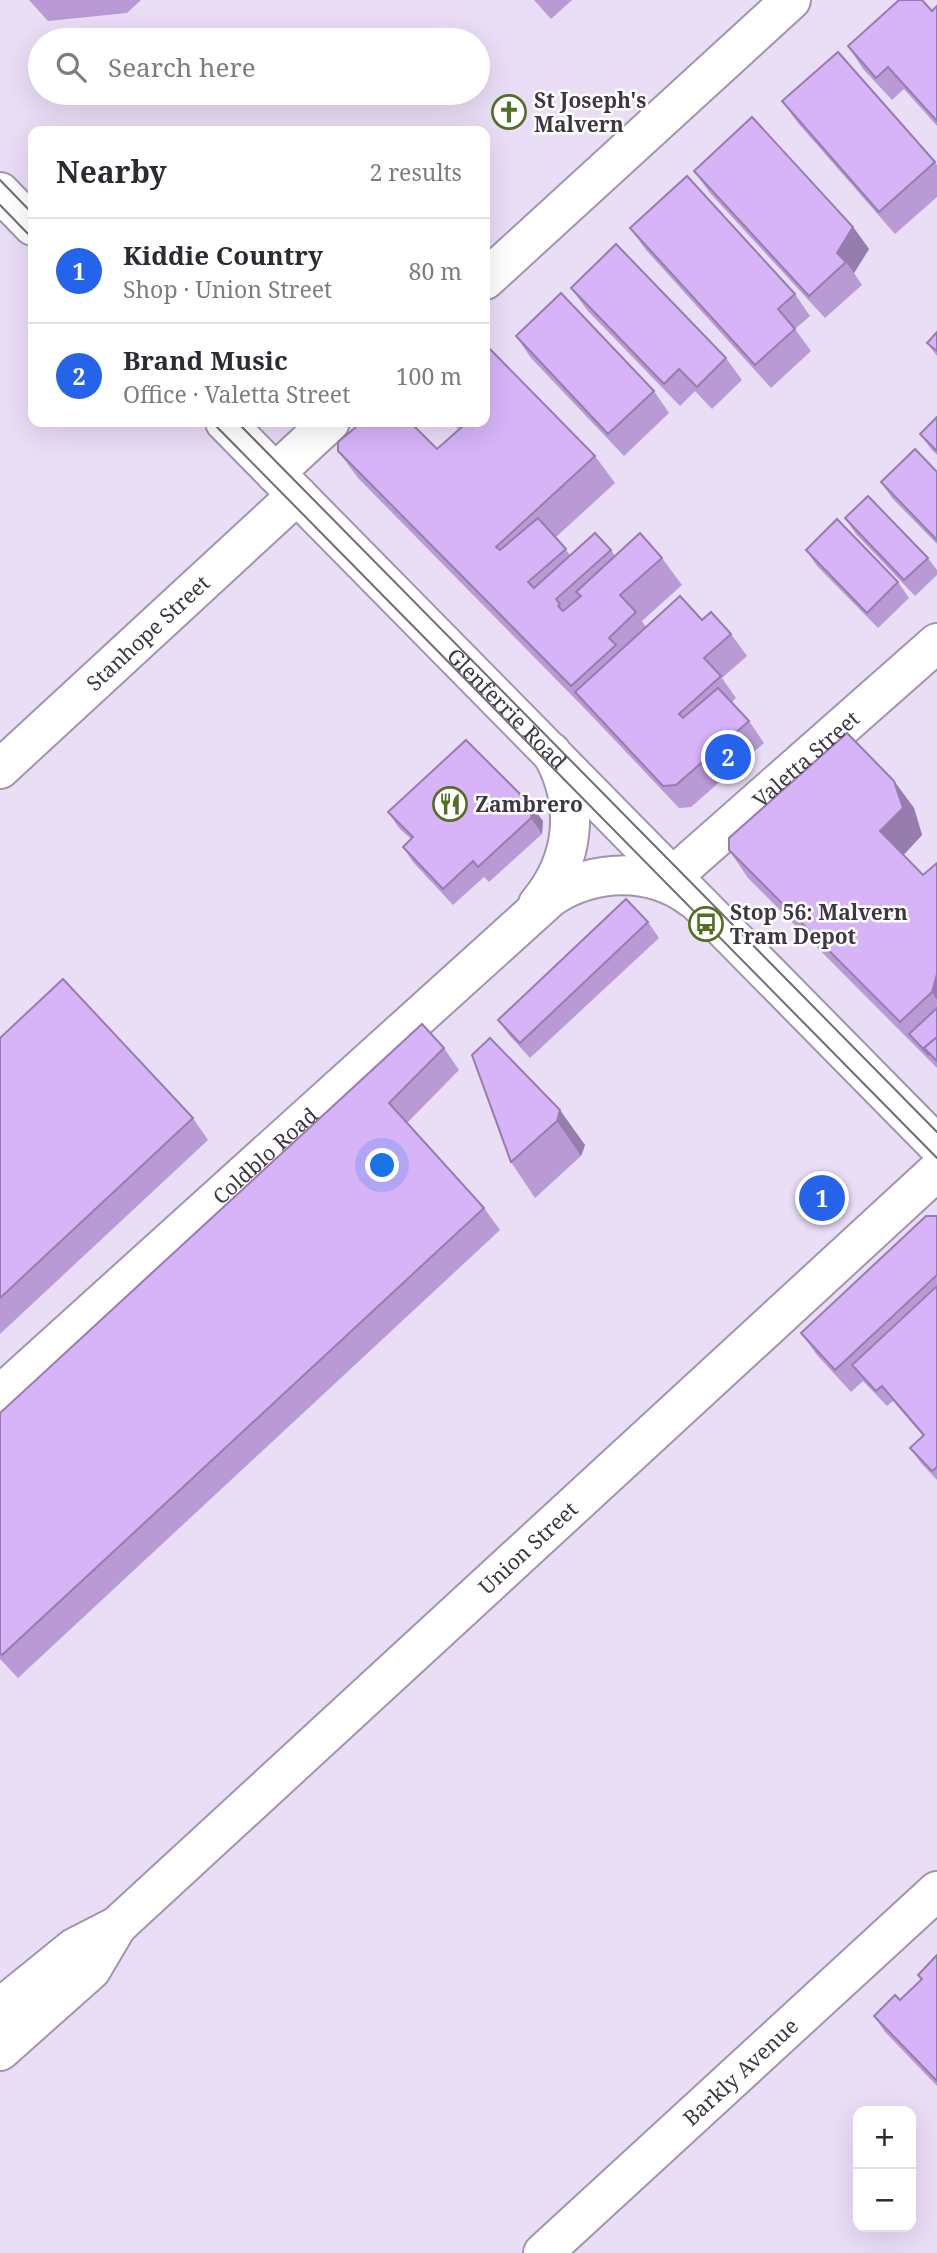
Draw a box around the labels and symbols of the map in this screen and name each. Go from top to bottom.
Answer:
place label: St Joseph's Malvern [534,86,646,138]
church icon: St Joseph's Malvern [490,93,528,131]
street label: Stanhope Street [80,569,215,697]
street label: Glenferrie Road [441,642,573,775]
street label: Valetta Street [746,704,865,813]
pin: 2 [705,731,751,783]
restaurant icon: Zambrero [431,785,469,823]
place label: Zambrero [475,790,583,818]
place label: Stop 56: Malvern Tram Depot [730,898,908,950]
bus stop icon: Stop 56: Malvern Tram Depot [687,905,725,943]
street label: Coldblo Road [206,1101,323,1210]
your location [365,1148,399,1182]
pin: 1 [799,1172,845,1224]
street label: Union Street [472,1495,583,1600]
street label: Barkly Avenue [677,2012,804,2132]

